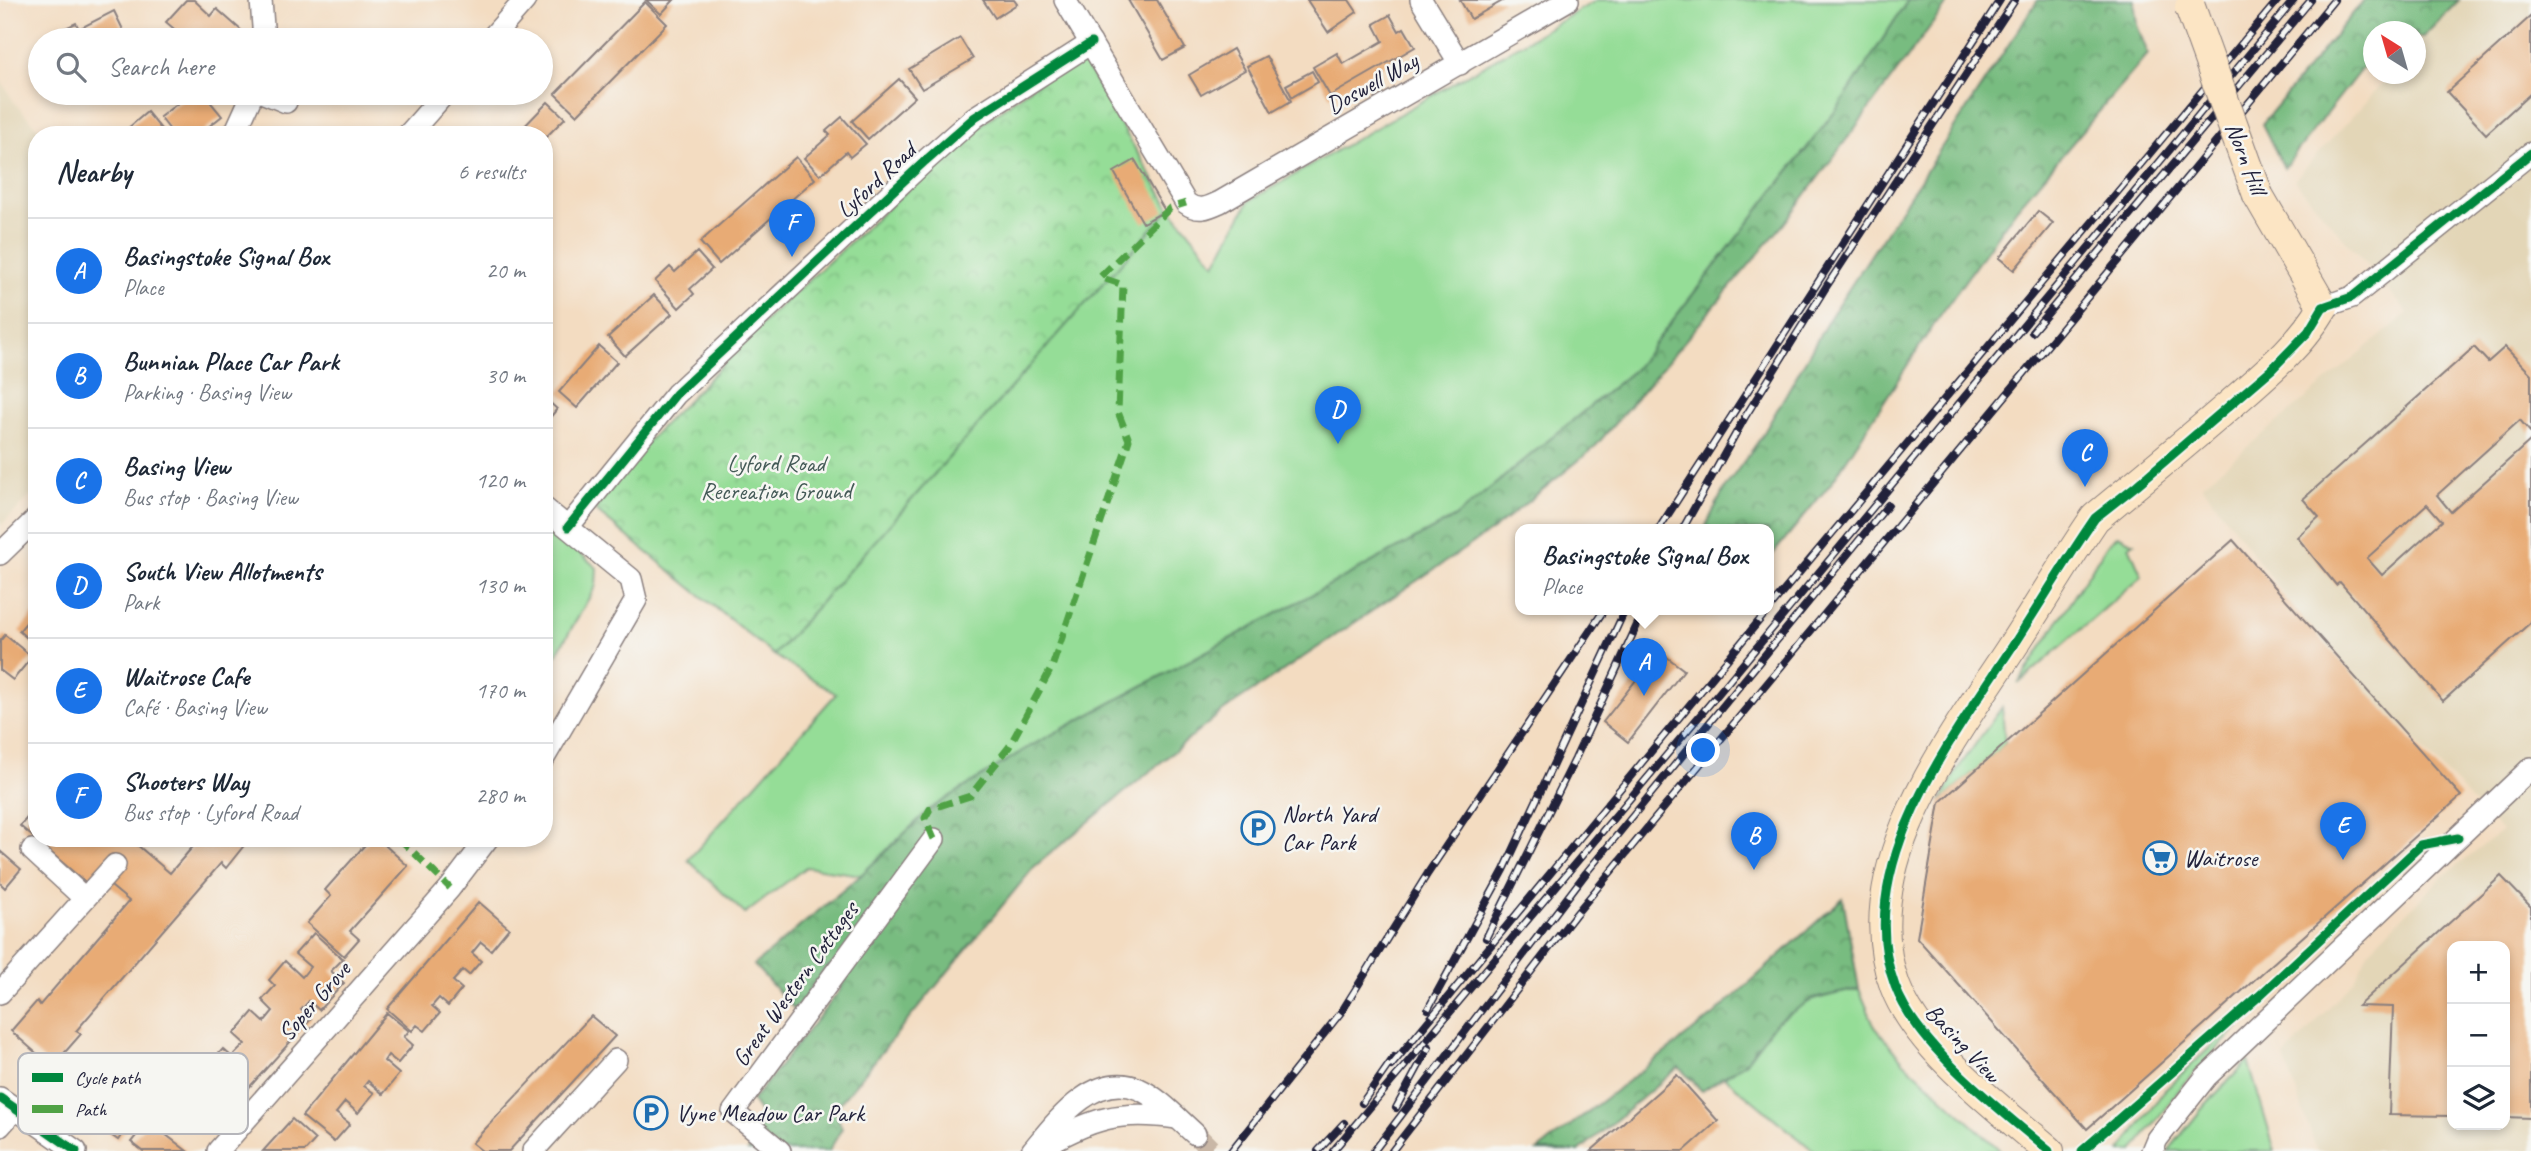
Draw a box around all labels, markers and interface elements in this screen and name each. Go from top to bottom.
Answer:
north arrow [2363,21,2426,84]
search box [28,28,553,105]
street label: Doswell Way [1321,45,1425,120]
icon: search [52,48,90,86]
text: Search here [108,50,214,83]
street label: Norn Hill [2219,118,2275,202]
street label: Lyford Road [830,133,925,224]
text: Nearby [56,153,132,191]
text: 6 results [458,157,525,186]
pin: F [769,199,815,257]
text: Basingstoke Signal Box [123,240,329,273]
text: A [73,256,85,285]
text: 20 m [486,256,525,285]
text: Place [123,273,163,302]
text: Bunnian Place Car Park [123,345,339,378]
text: B [73,361,85,390]
text: 30 m [486,361,525,390]
text: Parking · Basing View [123,378,291,407]
pin: D [1315,386,1361,444]
pin: C [2062,429,2108,487]
park label: Lyford Road Recreation Ground [701,448,855,506]
text: Basing View [123,450,230,483]
text: C [74,466,84,495]
text: 120 m [476,466,525,495]
text: Bus stop · Basing View [123,483,298,512]
popup [1515,524,1774,615]
text: Basingstoke Signal Box [1542,539,1747,572]
text: South View Allotments [123,555,322,588]
text: D [72,571,86,600]
text: 130 m [476,571,525,600]
text: Place [1542,572,1582,601]
text: Park [123,588,159,617]
pin: A [1621,638,1667,696]
text: Waitrose Cafe [123,660,249,693]
text: E [73,676,85,705]
text: 170 m [476,676,525,705]
text: Café · Basing View [123,693,267,722]
your location [1686,733,1720,767]
text: Shooters Way [123,765,249,798]
text: F [74,781,84,810]
text: 280 m [476,781,525,810]
text: Bus stop · Lyford Road [123,798,298,827]
place label: North Yard Car Park [1282,799,1380,857]
pin: E [2320,802,2366,860]
parking icon: North Yard Car Park [1239,809,1277,847]
pin: B [1731,812,1777,870]
supermarket icon: Waitrose [2141,839,2179,877]
place label: Waitrose [2184,843,2259,873]
street label: Great Western Cottages [725,894,866,1072]
map controls [2447,941,2510,1130]
button: + [2447,941,2510,1004]
street label: Soper Grove [271,953,358,1047]
street label: Basing View [1919,997,2008,1090]
button: − [2447,1004,2510,1067]
legend [18,1053,248,1134]
text: Cycle path [75,1066,141,1090]
button: layers [2447,1067,2510,1130]
parking icon: Vyne Meadow Car Park [632,1094,670,1132]
text: Path [75,1098,108,1122]
place label: Vyne Meadow Car Park [676,1098,866,1128]

